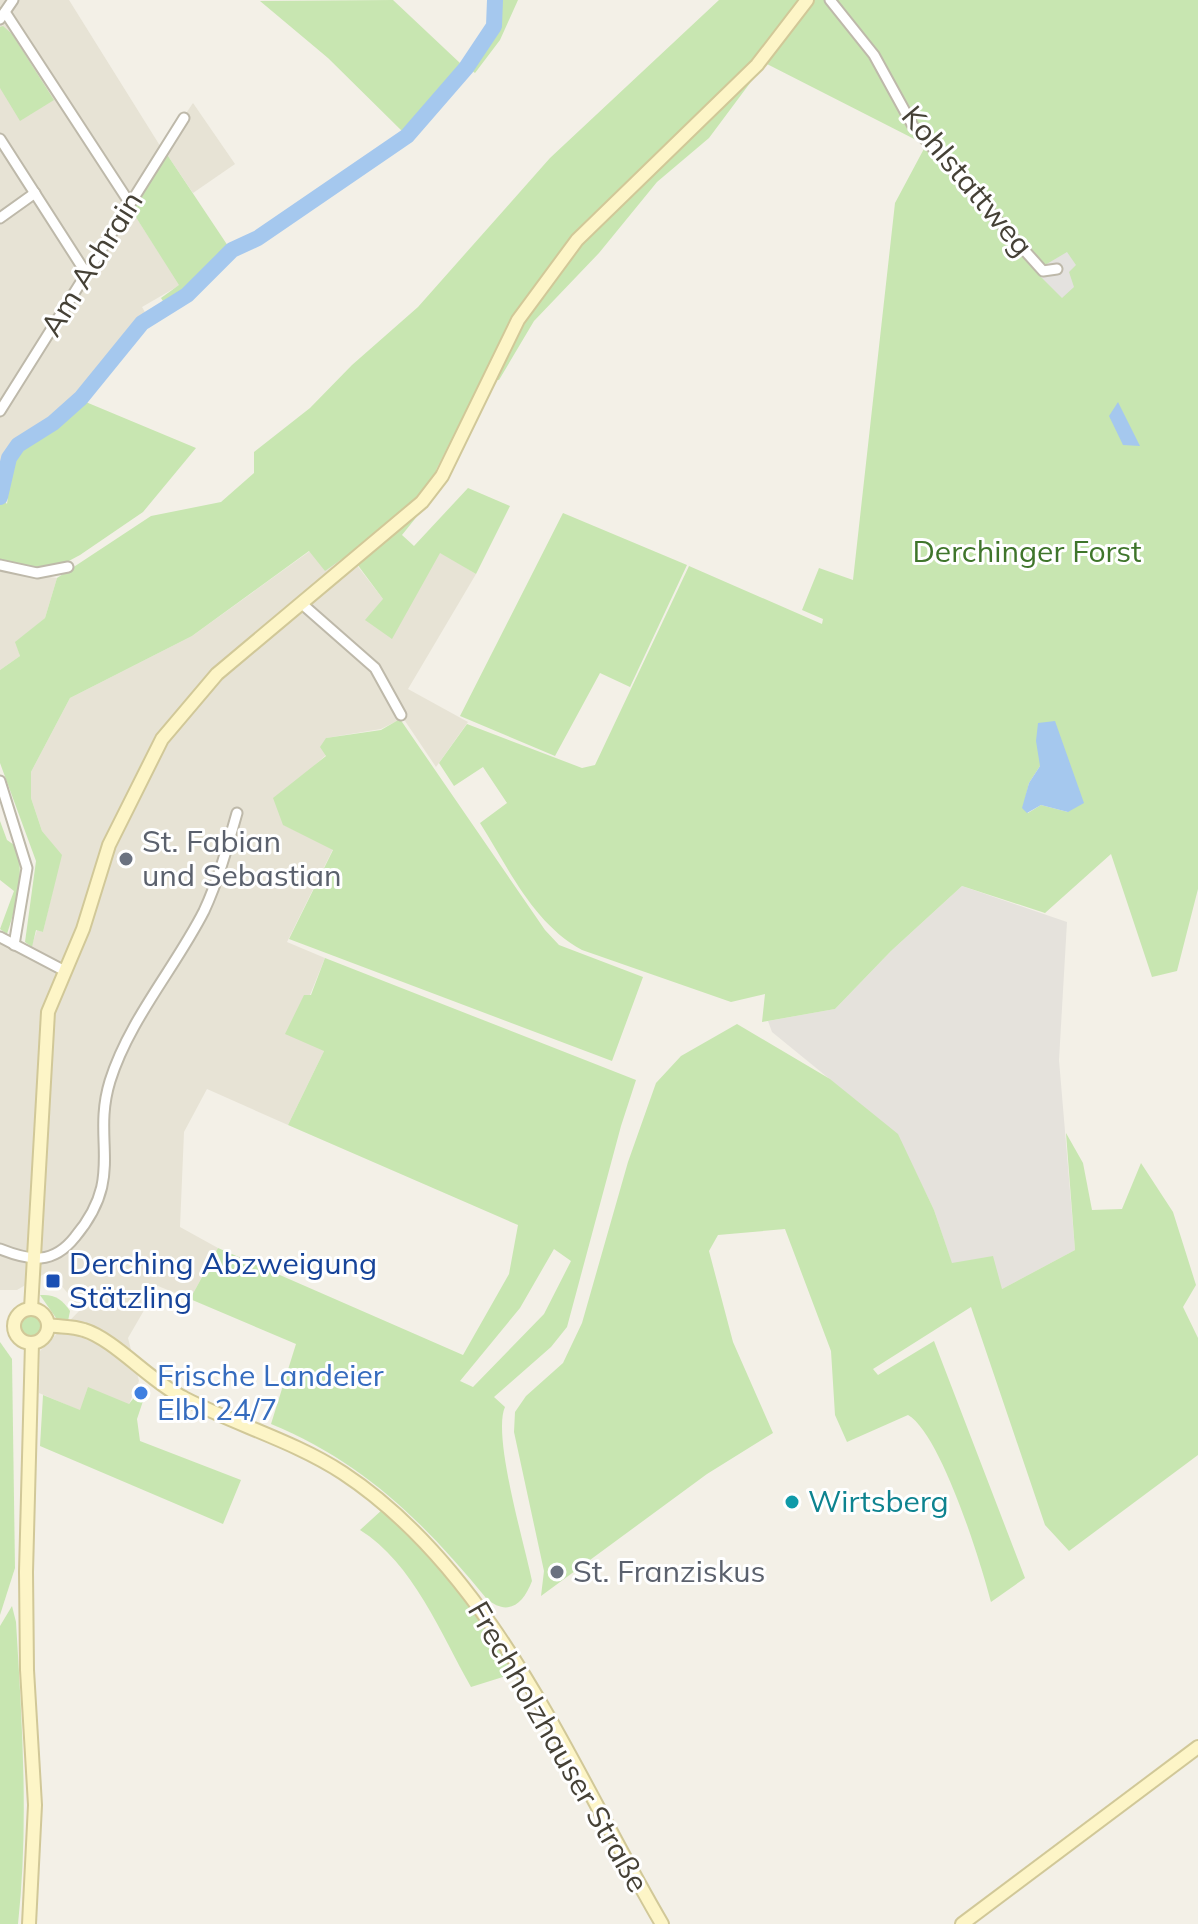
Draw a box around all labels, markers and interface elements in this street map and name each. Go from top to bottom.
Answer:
street label: Kohlstattweg [894,97,1042,263]
street label: Am Achrain [32,184,151,343]
park label: Derchinger Forst [912,532,1142,570]
place label: St. Fabian und Sebastian [142,822,342,894]
marker: St. Fabian und Sebastian [117,850,135,868]
place label: Derching Abzweigung Stätzling [69,1244,377,1316]
marker: Derching Abzweigung Stätzling [44,1272,62,1290]
place label: Frische Landeier Elbl 24/7 [157,1356,384,1428]
marker: Frische Landeier Elbl 24/7 [132,1384,150,1402]
place label: Wirtsberg [808,1482,949,1520]
marker: Wirtsberg [783,1493,801,1511]
place label: St. Franziskus [573,1552,765,1590]
marker: St. Franziskus [548,1563,566,1581]
street label: Frechholzhauser Straße [460,1594,658,1899]

